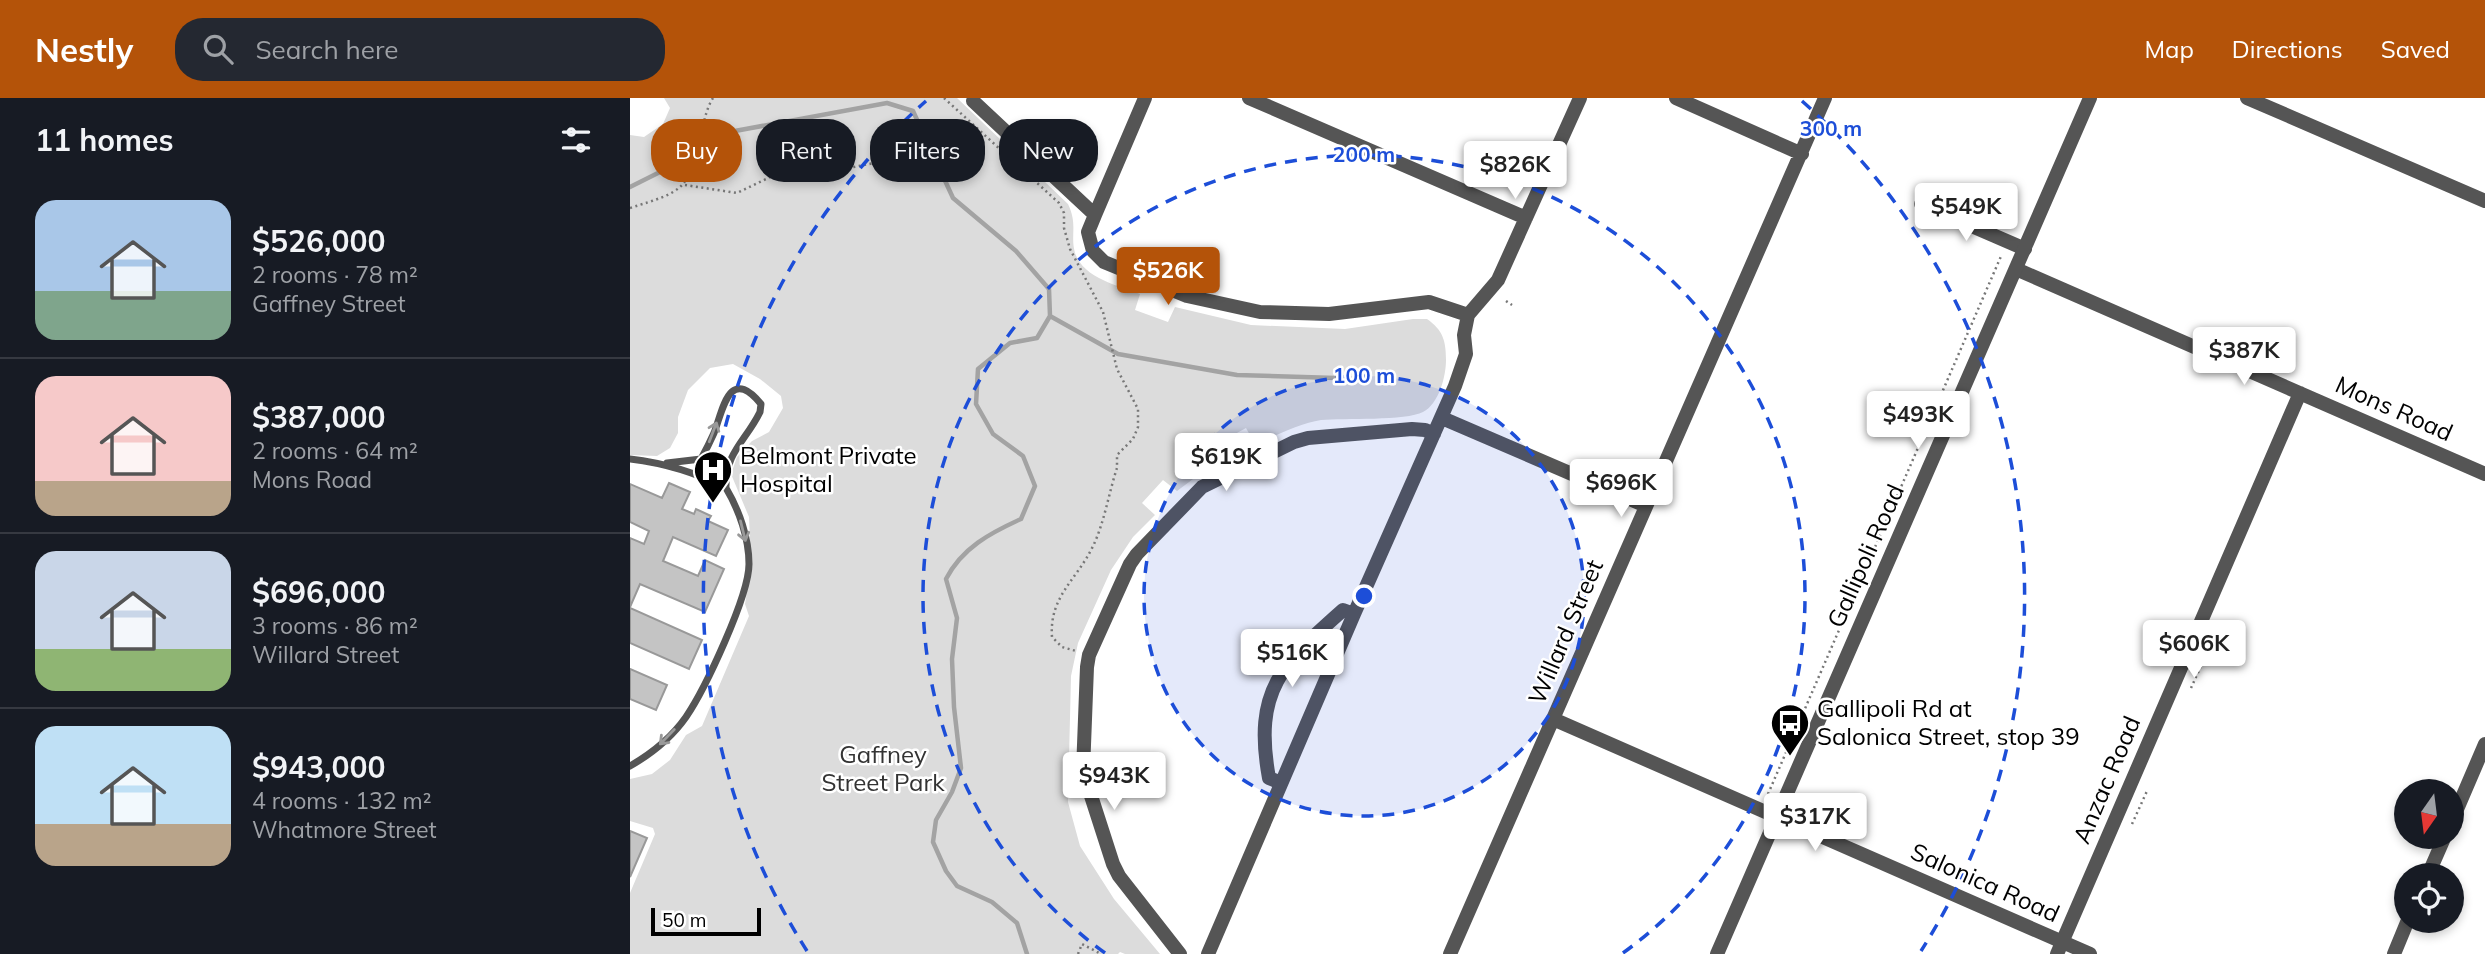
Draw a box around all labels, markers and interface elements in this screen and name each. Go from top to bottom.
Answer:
search box [175,18,665,81]
text: Nestly [35,29,133,70]
icon: search [199,30,237,68]
text: Search here [255,33,398,66]
text: Map [2144,34,2194,64]
text: Directions [2232,34,2343,64]
text: Saved [2381,34,2450,64]
text: 300 m [1800,115,1862,141]
chip: Buy [651,119,742,182]
chip: Rent [756,119,856,182]
chip: Filters [870,119,985,182]
chip: New [999,119,1098,182]
text: 11 homes [35,121,174,159]
icon: filters [557,121,595,159]
text: 200 m [1333,141,1395,167]
pin: $826K [1466,141,1564,201]
text: $826K [1480,149,1550,178]
pin: $549K [1917,184,2015,243]
text: $549K [1931,191,2001,220]
text: $526,000 [252,222,385,260]
icon: home [91,228,175,312]
pin: $526K [1119,248,1217,307]
text: $526K [1133,255,1203,284]
text: 2 rooms · 78 m² [252,260,418,289]
text: Gaffney Street [252,289,405,318]
pin: $387K [2195,328,2293,387]
text: $387K [2209,335,2279,364]
text: 100 m [1333,362,1395,388]
street label: Mons Road [2331,369,2458,447]
pin: $493K [1869,392,1967,451]
text: $387,000 [252,398,385,436]
text: $493K [1883,399,1953,428]
icon: home [91,404,175,488]
one-way arrow [707,422,720,444]
pin: $619K [1177,434,1275,493]
text: 2 rooms · 64 m² [252,436,418,465]
place label: Belmont Private Hospital [740,440,917,498]
text: $619K [1191,441,1261,470]
hospital icon: Belmont Private Hospital [692,449,734,504]
pin: $696K [1572,460,1670,519]
text: Mons Road [252,465,372,494]
text: $696K [1586,467,1656,496]
street label: Gallipoli Road [1820,479,1910,632]
one-way arrow [737,519,750,542]
street label: Willard Street [1521,555,1609,708]
text: $696,000 [252,573,385,611]
icon: home [91,579,175,663]
centre of rings [1352,584,1376,608]
text: 3 rooms · 86 m² [252,611,418,640]
pin: $606K [2145,620,2243,680]
text: $606K [2159,628,2229,657]
pin: $516K [1243,630,1341,689]
text: $516K [1257,637,1327,666]
text: Willard Street [252,640,399,669]
place label: Gallipoli Rd at Salonica Street, stop 39 [1817,693,2080,751]
bus stop icon: Gallipoli Rd at Salonica Street, stop 39 [1769,702,1811,757]
street label: Anzac Road [2066,711,2146,848]
one-way arrow [658,728,675,745]
park label: Gaffney Street Park [821,739,945,797]
text: $943,000 [252,748,385,786]
pin: $943K [1065,752,1163,812]
icon: home [91,754,175,838]
text: $943K [1079,760,1149,789]
north arrow [2394,779,2464,849]
map controls [2394,779,2464,933]
text: 4 rooms · 132 m² [252,786,432,815]
pin: $317K [1766,794,1864,853]
text: $317K [1780,801,1850,830]
text: Whatmore Street [252,815,437,844]
street label: Salonica Road [1906,836,2065,928]
button: locate [2394,863,2464,933]
scale bar [651,905,761,937]
text: 50 m [662,908,706,932]

